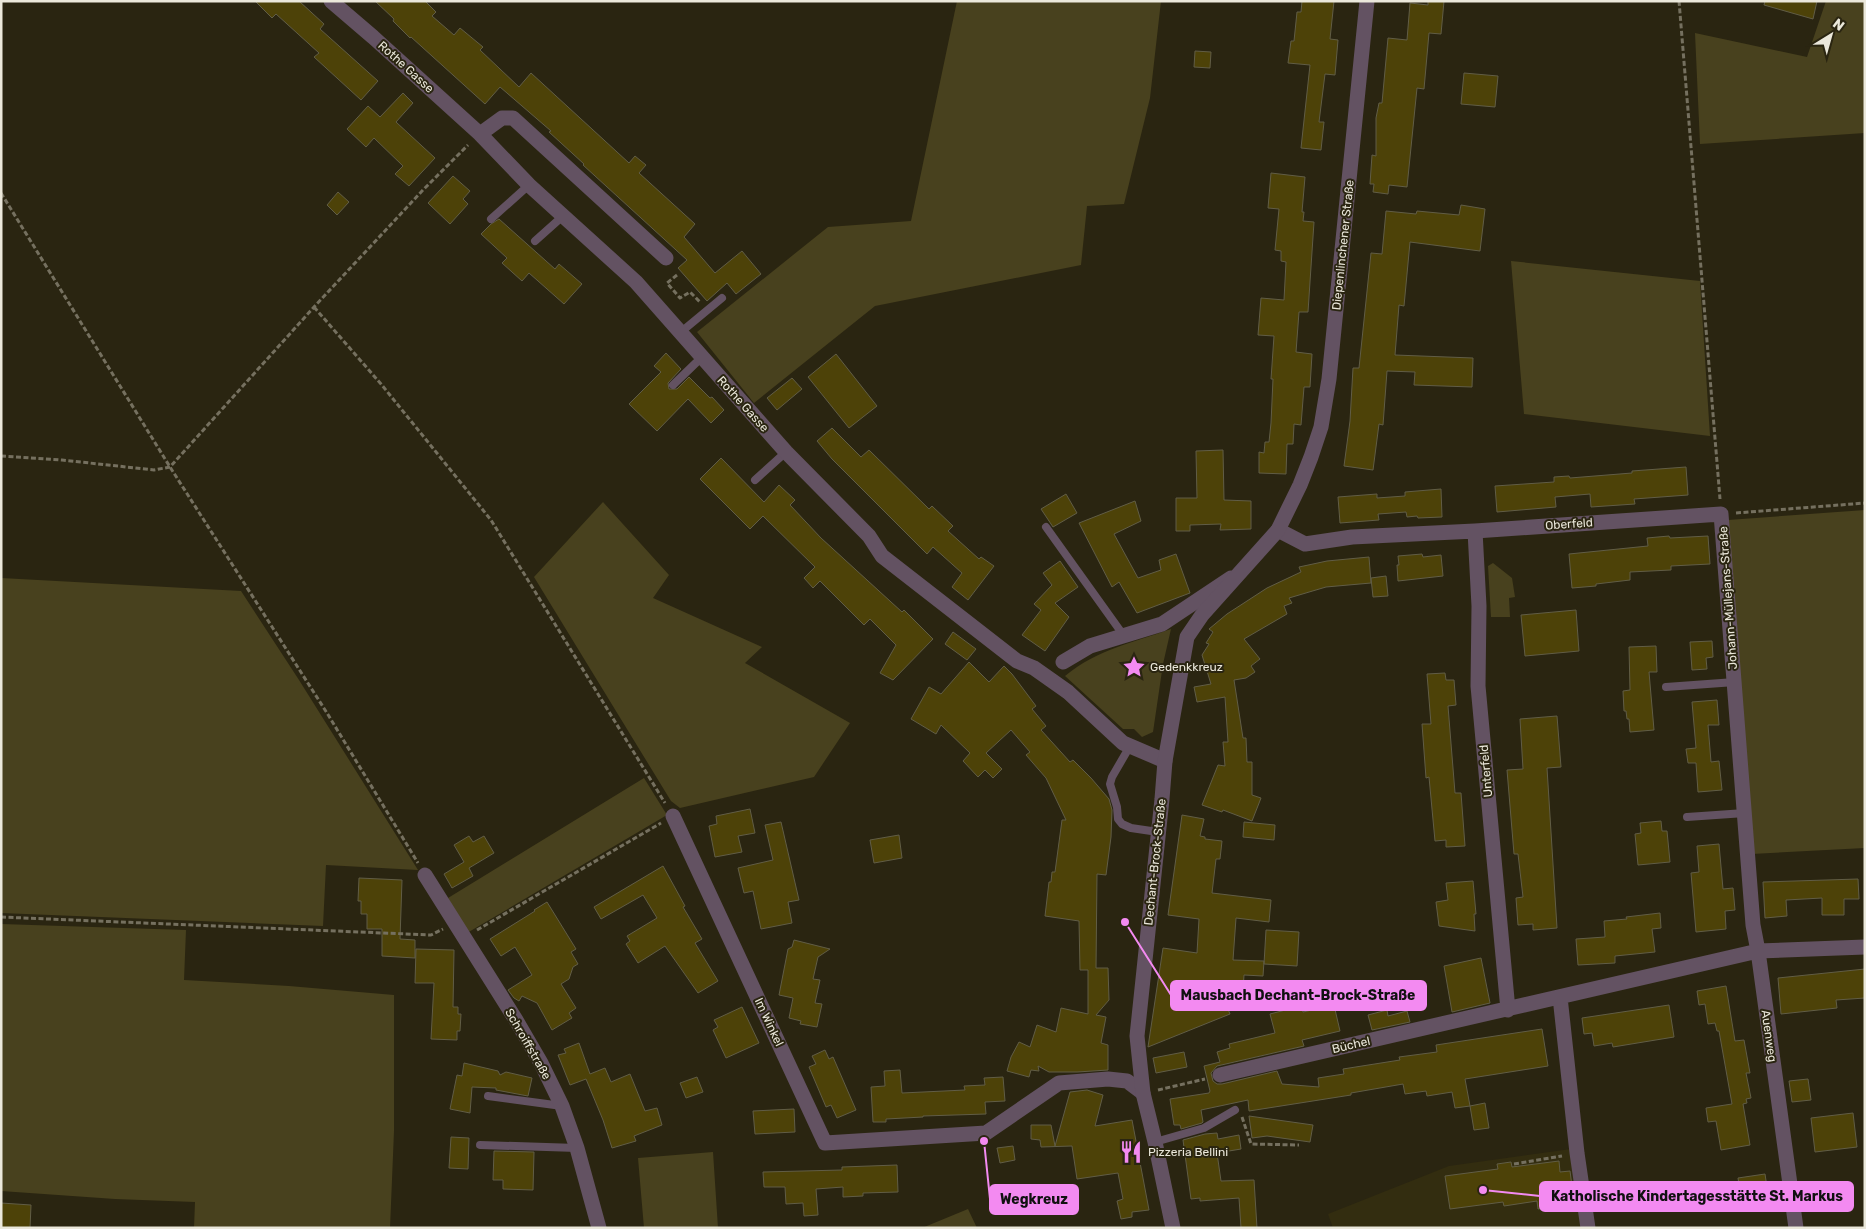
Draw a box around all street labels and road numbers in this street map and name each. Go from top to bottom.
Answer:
street label: Rothe Gasse [375,38,437,96]
street label: Diepenlinchener Straße [1329,179,1357,311]
street label: Rothe Gasse [714,373,772,435]
street label: Oberfeld [1545,515,1593,533]
street label: Johann-Müllejans-Straße [1716,526,1740,670]
street label: Unterfeld [1477,744,1495,798]
street label: Dechant-Brock-Straße [1141,798,1169,926]
street label: Im Winkel [752,995,786,1049]
street label: Schroiffstraße [502,1006,554,1082]
street label: Auenweg [1758,1009,1780,1063]
street label: Büchel [1331,1034,1372,1056]

